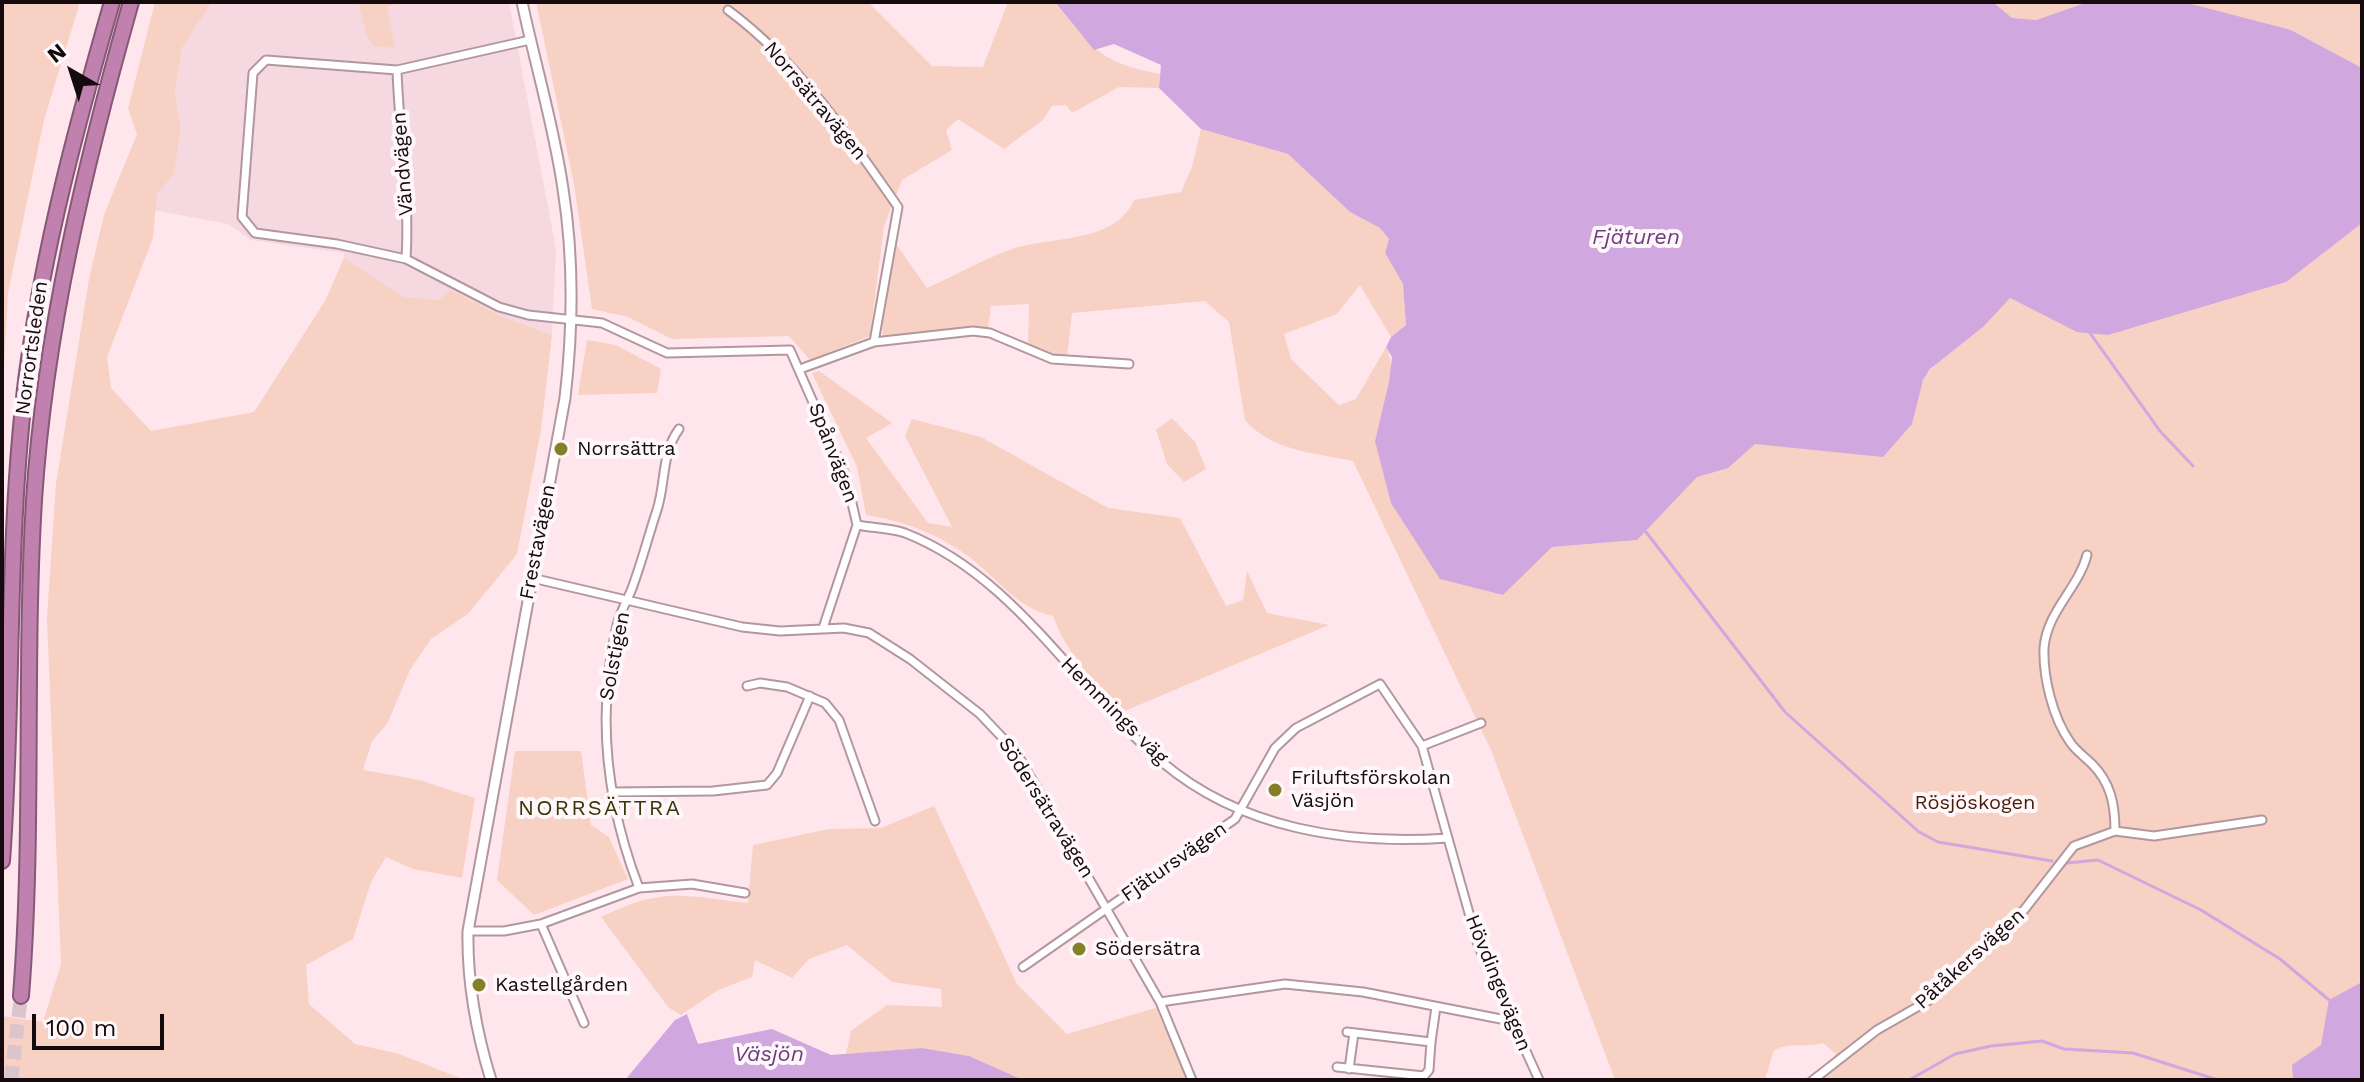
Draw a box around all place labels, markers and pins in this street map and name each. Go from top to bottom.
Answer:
place label: Norrsättra [577,437,676,461]
marker: Norrsättra [552,440,570,458]
place label: Friluftsförskolan Väsjön [1291,766,1451,813]
marker: Friluftsförskolan Väsjön [1266,781,1284,799]
place label: Södersätra [1095,937,1201,961]
marker: Södersätra [1070,940,1088,958]
place label: Kastellgården [495,973,628,997]
marker: Kastellgården [470,976,488,994]

